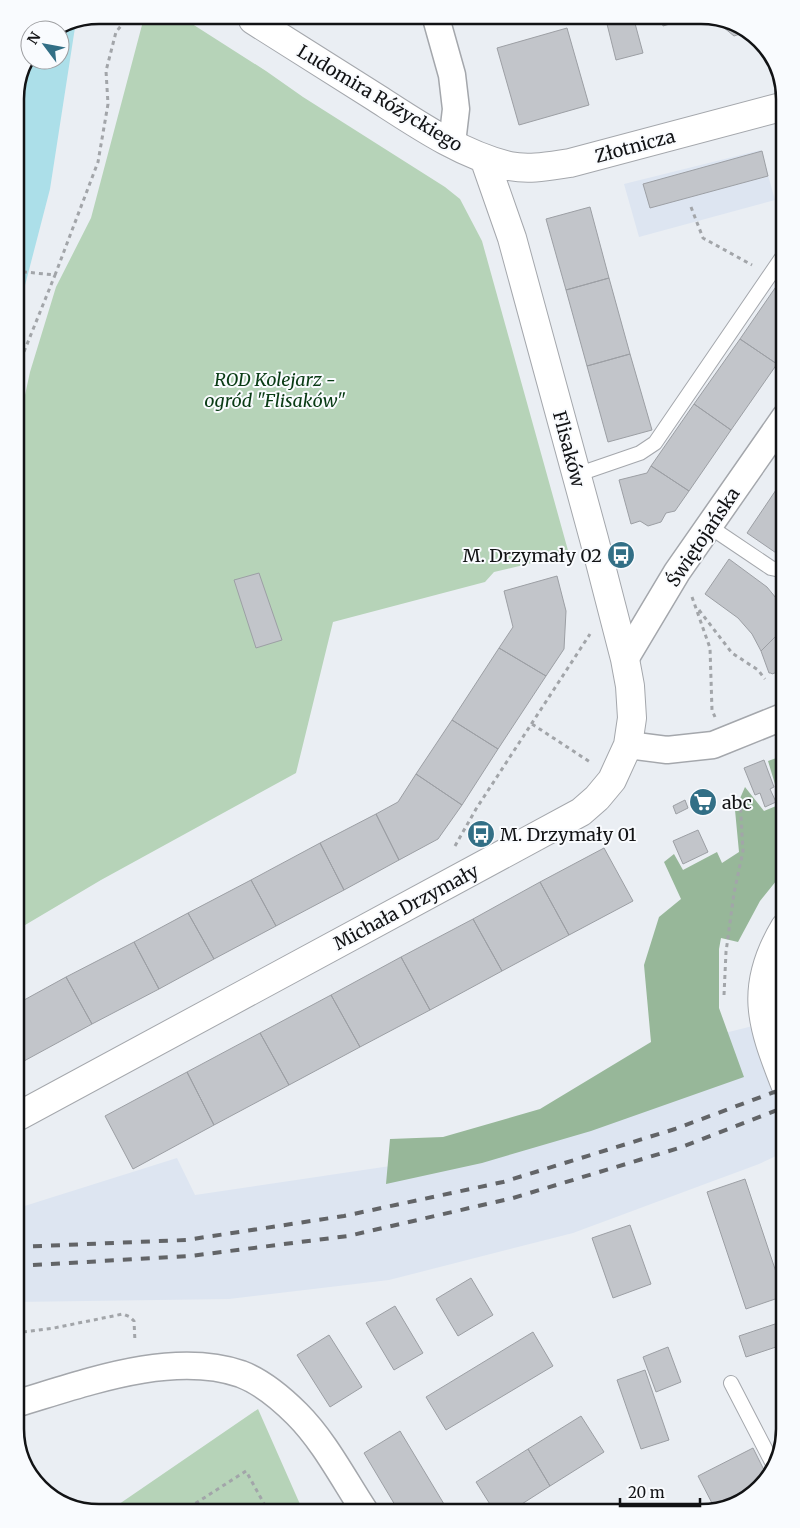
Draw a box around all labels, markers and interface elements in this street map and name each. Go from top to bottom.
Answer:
north arrow [20,20,70,70]
text: N [23,29,45,48]
street label: Ludomira Różyckiego [293,40,467,156]
street label: Złotnicza [592,124,678,168]
park label: ROD Kolejarz - ogród "Flisaków" [204,368,346,412]
street label: Flisaków [548,408,590,490]
street label: Świętojańska [661,483,745,591]
bus stop icon: M. Drzymały 02 [606,540,636,570]
place label: M. Drzymały 02 [463,544,602,567]
supermarket icon: abc [688,787,718,817]
place label: abc [722,791,752,814]
bus stop icon: M. Drzymały 01 [466,819,496,849]
place label: M. Drzymały 01 [500,823,636,846]
street label: Michała Drzymały [330,859,483,955]
scale bar [620,1476,700,1508]
text: 20 m [628,1483,665,1502]

